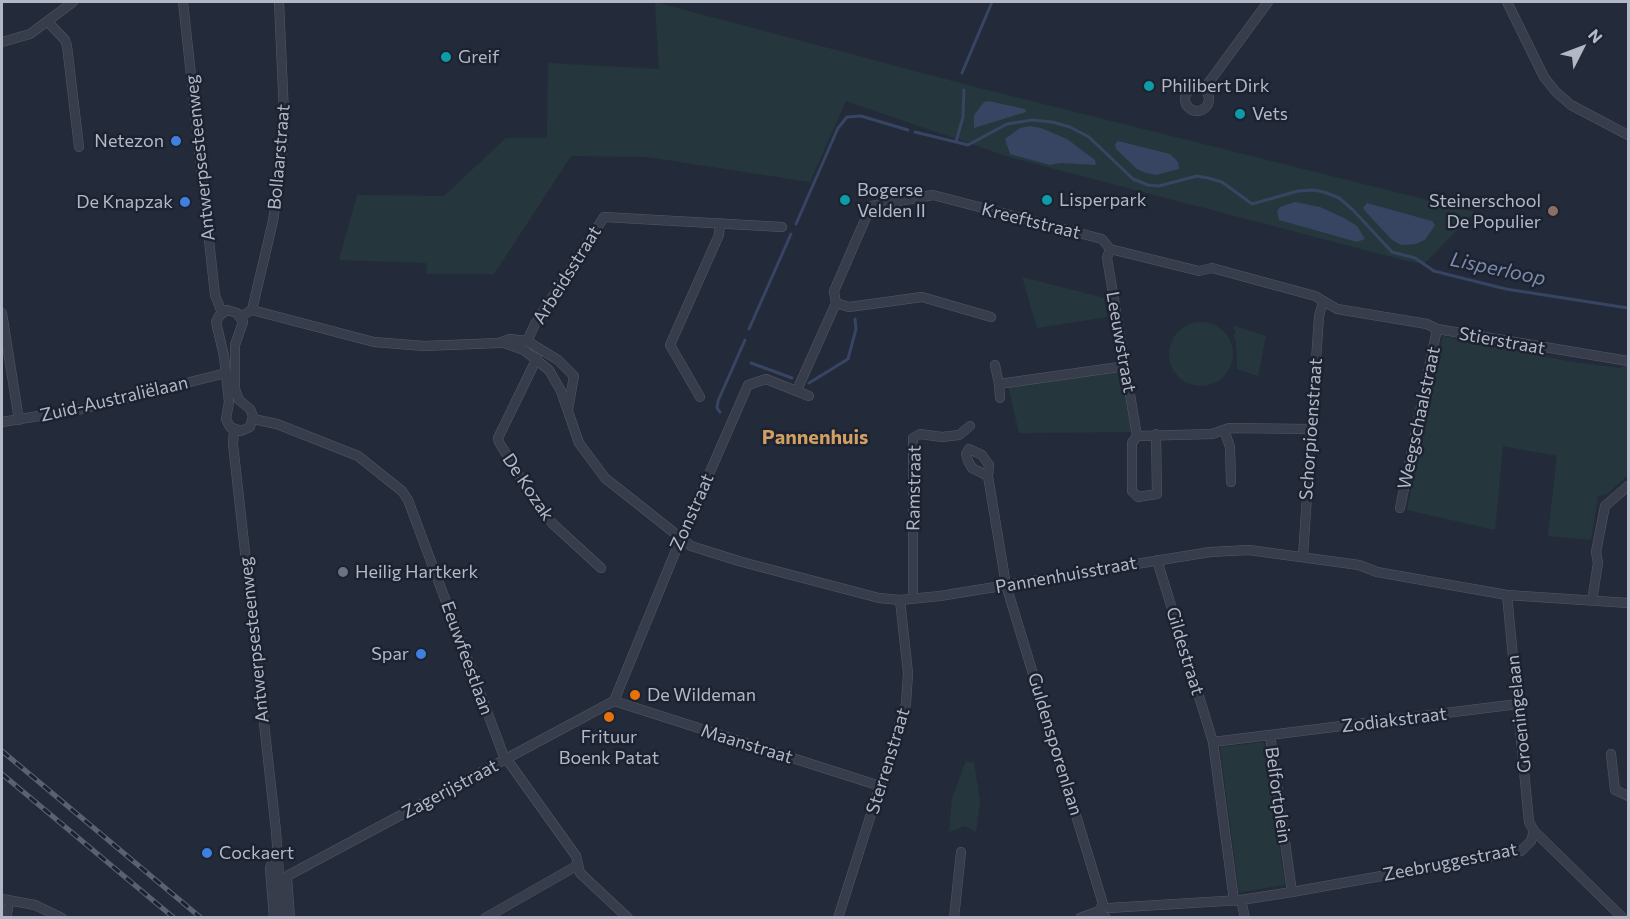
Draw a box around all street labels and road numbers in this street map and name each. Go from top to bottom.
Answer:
street label: Antwerpsesteenweg [181,74,219,242]
street label: Bollaarstraat [264,103,294,211]
street label: Kreeftstraat [979,198,1083,244]
street label: Arbeidsstraat [528,222,606,328]
street label: Leeuwstraat [1101,290,1141,394]
street label: Stierstraat [1457,323,1547,359]
street label: Weegschaalstraat [1393,345,1445,491]
street label: Schorpioenstraat [1295,357,1327,501]
street label: Zuid-Australiëlaan [38,371,190,427]
street label: Ramstraat [902,445,926,531]
street label: De Kozak [498,449,558,525]
street label: Zonstraat [665,470,719,554]
street label: Pannenhuisstraat [994,552,1138,598]
street label: Antwerpsesteenweg [235,556,273,724]
street label: Eeuwfeestlaan [436,598,498,718]
street label: Gildestraat [1161,604,1209,698]
street label: Groeningelaan [1502,654,1536,774]
street label: Guldensporenlaan [1023,670,1087,818]
street label: Zodiakstraat [1340,703,1448,737]
street label: Sterrenstraat [862,705,914,817]
street label: Maanstraat [698,720,796,768]
street label: Belfortplein [1261,745,1295,845]
street label: Zagerijstraat [398,755,502,823]
street label: Zeebruggestraat [1381,838,1519,886]

